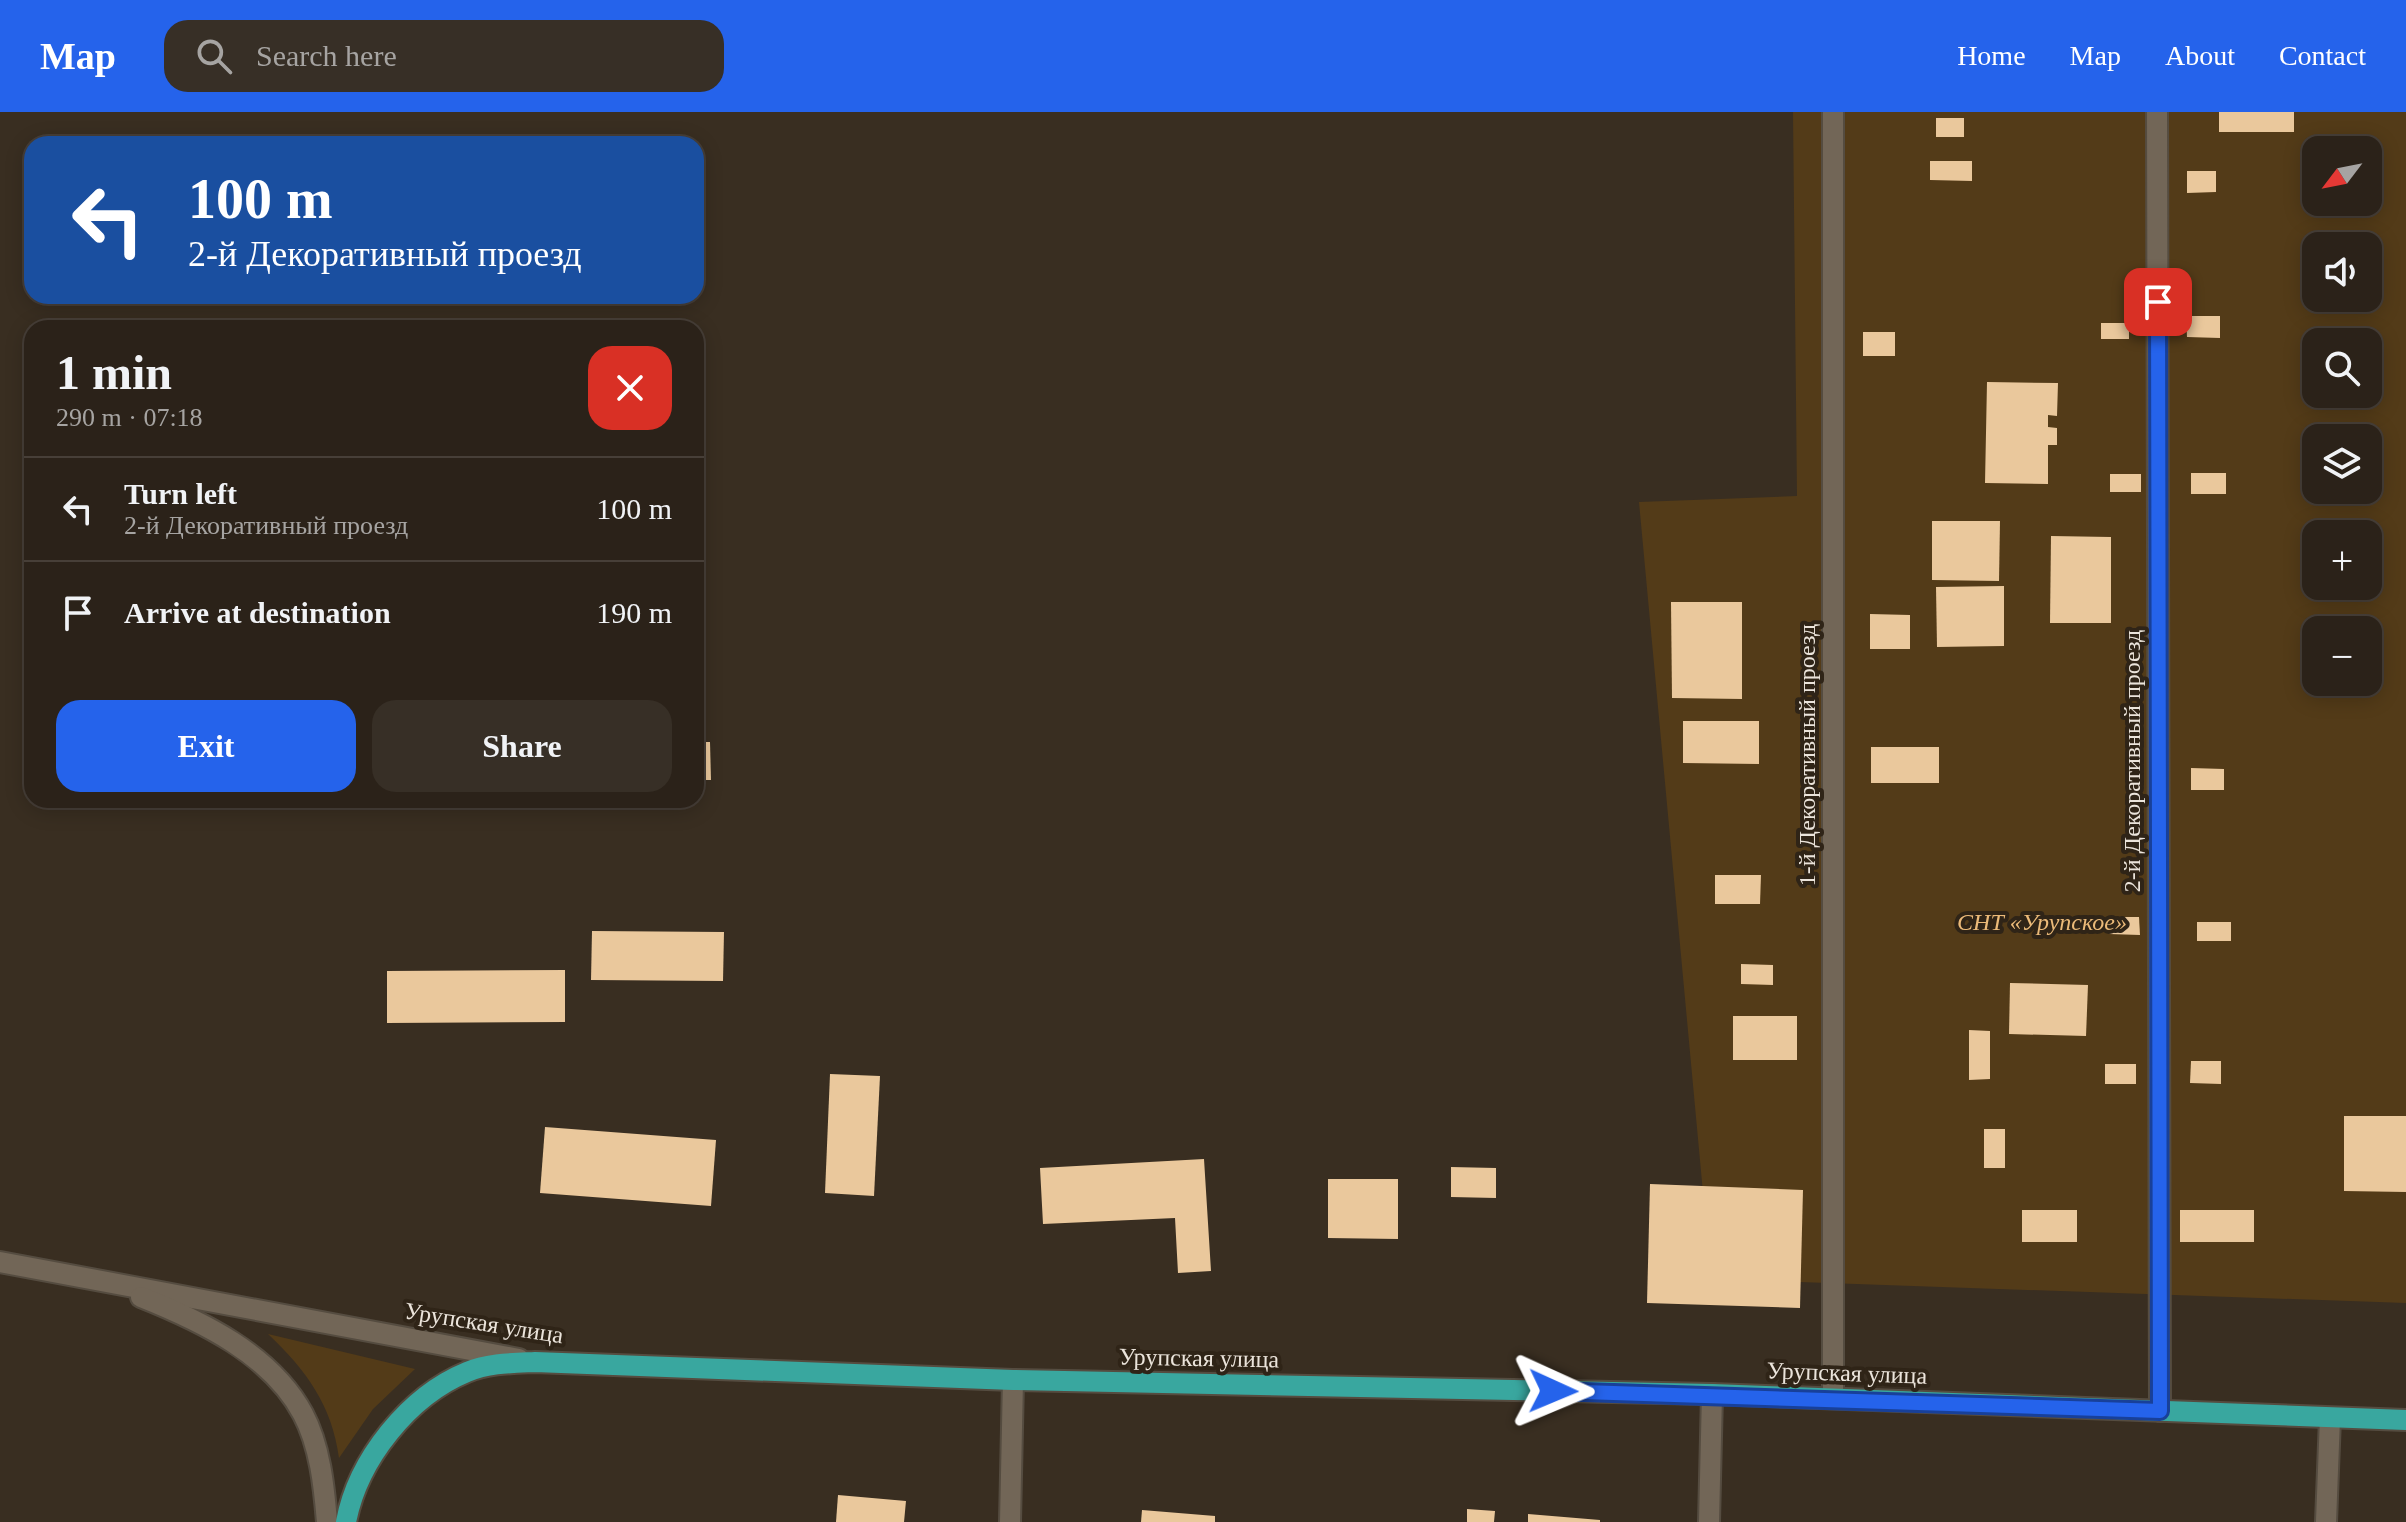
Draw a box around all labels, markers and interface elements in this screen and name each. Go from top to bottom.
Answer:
search box [164,20,724,92]
icon: search [192,34,236,78]
text: Map [40,35,116,77]
text: Search here [256,39,397,72]
text: Home [1957,40,2026,71]
text: Map [2070,40,2121,71]
text: About [2165,40,2235,71]
text: Contact [2279,40,2366,71]
north arrow [2302,136,2382,216]
map controls [2302,136,2382,696]
icon: left [56,168,160,272]
text: 100 m [188,168,333,230]
button: sound [2302,232,2382,312]
text: 2-й Декоративный проезд [188,234,582,274]
pin [2124,268,2192,336]
icon: arrive [2136,280,2180,324]
button: search [2302,328,2382,408]
text: 1 min [56,346,172,399]
button: close [588,346,672,430]
text: 290 m · 07:18 [56,403,203,432]
button: layers [2302,424,2382,504]
text: Turn left [124,477,237,510]
icon: left [56,487,100,531]
text: 100 m [596,492,672,525]
text: 2-й Декоративный проезд [124,511,408,540]
button: + [2302,520,2382,600]
icon: arrive [56,591,100,635]
text: Arrive at destination [124,596,391,629]
text: 190 m [596,596,672,629]
button: − [2302,616,2382,696]
street label: 1-й Декоративный проезд [1794,624,1820,886]
street label: 2-й Декоративный проезд [2119,630,2145,892]
button: Exit [56,700,356,792]
button: Share [372,700,672,792]
park label: СНТ «Урупское» [1957,909,2127,935]
street label: Урупская улица [403,1298,566,1348]
street label: Урупская улица [1119,1344,1280,1372]
position arrow [1511,1349,1595,1433]
street label: Урупская улица [1766,1357,1928,1389]

